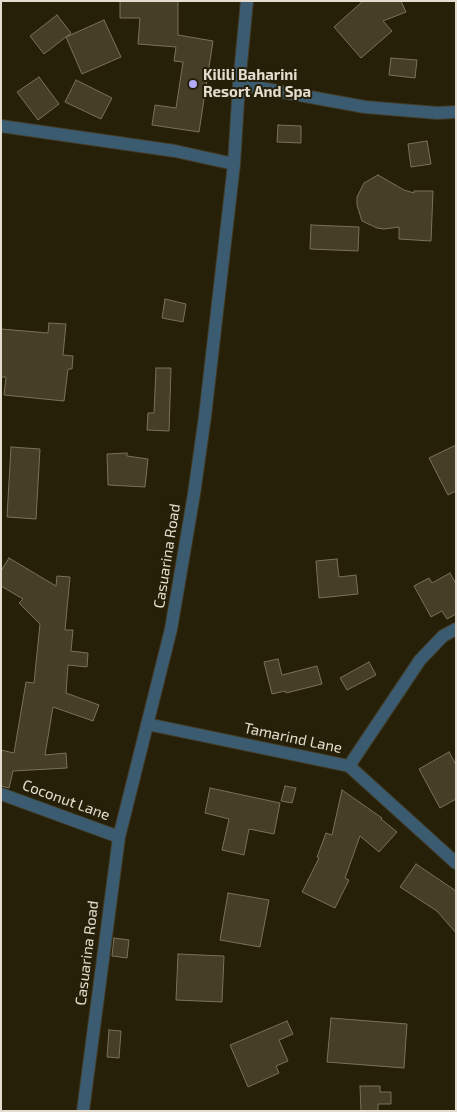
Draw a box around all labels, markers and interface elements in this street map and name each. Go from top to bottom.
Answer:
place label: Kilili Baharini Resort And Spa [203,66,311,101]
marker: Kilili Baharini Resort And Spa [187,78,199,90]
street label: Casuarina Road [150,502,184,610]
street label: Tamarind Lane [242,719,344,757]
street label: Coconut Lane [20,776,112,824]
street label: Casuarina Road [72,899,102,1007]

